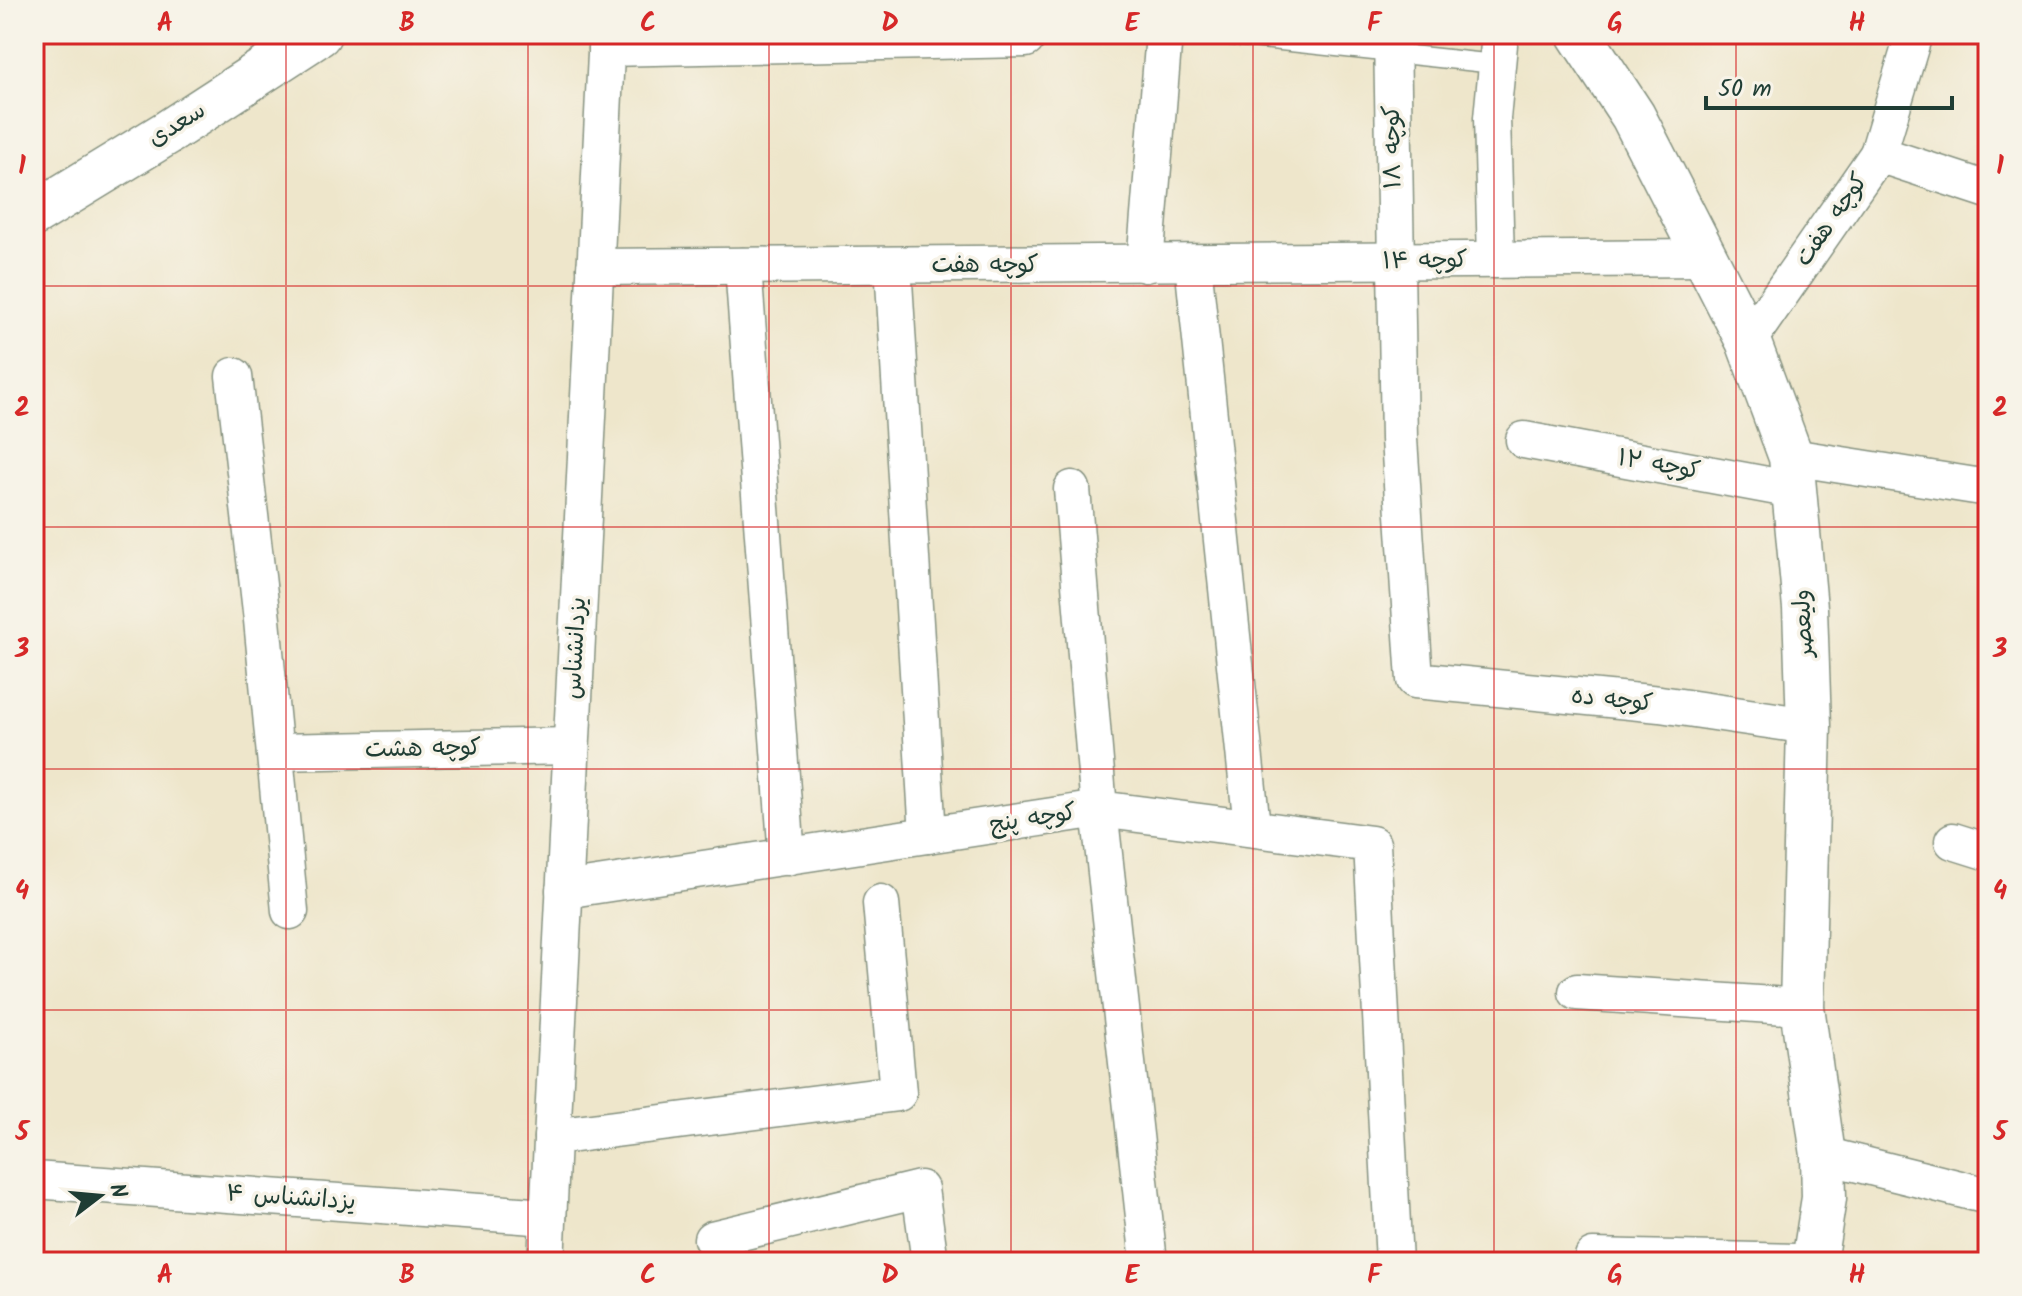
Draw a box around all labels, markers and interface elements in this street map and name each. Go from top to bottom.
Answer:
text: A [157,3,173,45]
text: B [399,3,415,45]
text: C [640,3,656,45]
text: D [881,3,899,45]
text: E [1125,3,1141,45]
text: F [1367,3,1383,45]
text: G [1607,3,1623,45]
text: H [1849,3,1866,45]
scale bar [1706,60,1952,110]
text: 50 m [1718,70,1772,109]
street label: سعدی [140,92,214,158]
street label: کوچه ۱۸ [1373,105,1413,189]
text: 1 [18,146,26,188]
text: 1 [1996,146,2004,188]
street label: کوچه هفت [1785,165,1879,275]
street label: کوچه ۱۴ [1382,241,1468,281]
street label: کوچه هفت [931,246,1039,285]
text: 2 [14,388,30,430]
text: 2 [1992,388,2008,430]
street label: کوچه ۱۲ [1615,439,1703,491]
street label: ولیعصر [1783,588,1825,660]
street label: یزدانشناس [554,596,598,700]
text: 3 [14,629,29,671]
text: 3 [1992,629,2007,671]
street label: کوچه ده [1569,676,1655,724]
street label: کوچه هشت [364,728,482,770]
street label: کوچه پنج [987,793,1079,845]
text: 4 [15,871,29,913]
text: 4 [1993,871,2007,913]
text: 5 [14,1112,30,1154]
text: 5 [1992,1112,2008,1154]
north arrow [60,1156,140,1236]
street label: یزدانشناس ۴ [225,1174,357,1222]
text: N [98,1180,136,1203]
text: A [157,1255,173,1296]
text: B [399,1255,415,1296]
text: C [640,1255,656,1296]
text: D [881,1255,899,1296]
text: E [1125,1255,1141,1296]
text: F [1367,1255,1383,1296]
text: G [1607,1255,1623,1296]
text: H [1849,1255,1866,1296]

